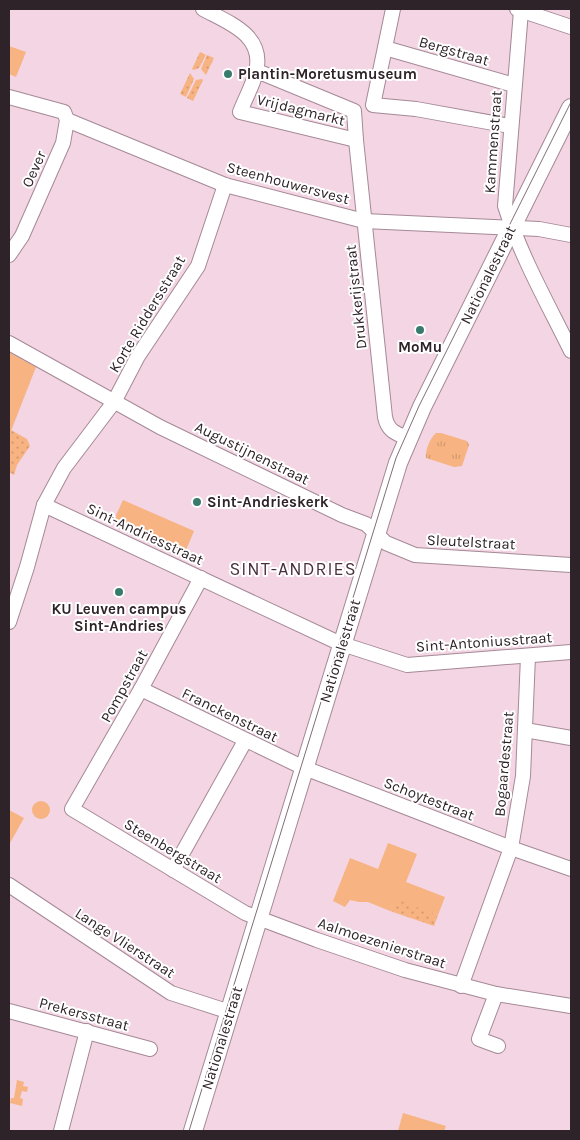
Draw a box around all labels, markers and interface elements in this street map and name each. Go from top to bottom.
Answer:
street label: Bergstraat [417,32,491,70]
place label: Plantin-Moretusmuseum [238,65,417,83]
marker: Plantin-Moretusmuseum [222,68,234,80]
street label: Kammenstraat [480,89,506,194]
street label: Vrijdagmarkt [255,90,347,130]
street label: Oever [18,147,50,190]
street label: Steenhouwersvest [225,158,352,208]
street label: Nationalestraat [456,223,520,327]
street label: Drukkerijstraat [342,244,370,350]
street label: Korte Riddersstraat [105,252,189,376]
marker: MoMu [414,324,426,336]
place label: MoMu [398,338,442,356]
street label: Augustijnenstraat [192,418,312,489]
place label: Sint-Andrieskerk [207,493,329,511]
marker: Sint-Andrieskerk [191,496,203,508]
street label: Sint-Andriesstraat [84,499,206,569]
street label: Sleutelstraat [426,531,516,553]
district label: SINT-ANDRIES [229,558,357,580]
marker: KU Leuven campus Sint-Andries [113,586,125,598]
street label: Nationalestraat [316,597,364,705]
place label: KU Leuven campus Sint-Andries [51,600,187,635]
street label: Sint-Antoniusstraat [415,628,553,656]
street label: Pompstraat [97,646,152,726]
street label: Franckenstraat [179,684,281,746]
street label: Bogaardestraat [490,710,518,817]
street label: Schoytestraat [381,773,477,825]
street label: Steenbergstraat [121,815,225,887]
street label: Lange Vlierstraat [72,904,179,982]
street label: Aalmoezenierstraat [316,914,449,972]
street label: Nationalestraat [198,984,246,1092]
street label: Prekersstraat [37,993,131,1035]

